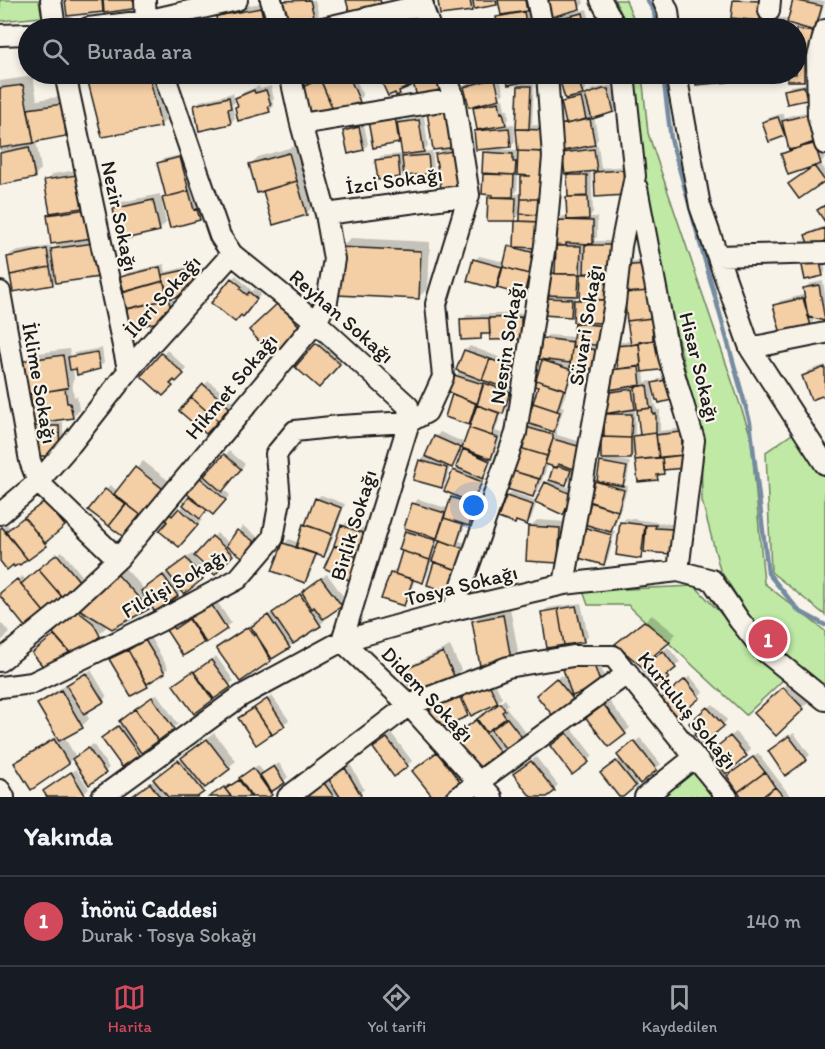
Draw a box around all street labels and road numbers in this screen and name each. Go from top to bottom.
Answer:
street label: Nezir Sokağı [96,158,144,274]
street label: İzci Sokağı [344,161,444,199]
street label: İleri Sokağı [119,250,205,342]
street label: Süvari Sokağı [563,263,607,387]
street label: Reyhan Sokağı [285,264,399,368]
street label: Nesrin Sokağı [484,280,528,406]
street label: Hisar Sokağı [674,309,726,425]
street label: İklime Sokağı [17,320,63,446]
street label: Hikmet Sokağı [179,328,283,444]
street label: Birlik Sokağı [324,467,382,583]
street label: Fildişi Sokağı [117,543,231,623]
street label: Tosya Sokağı [402,559,520,611]
street label: Didem Sokağı [376,641,480,747]
street label: Kurtuluş Sokağı [633,646,743,774]

